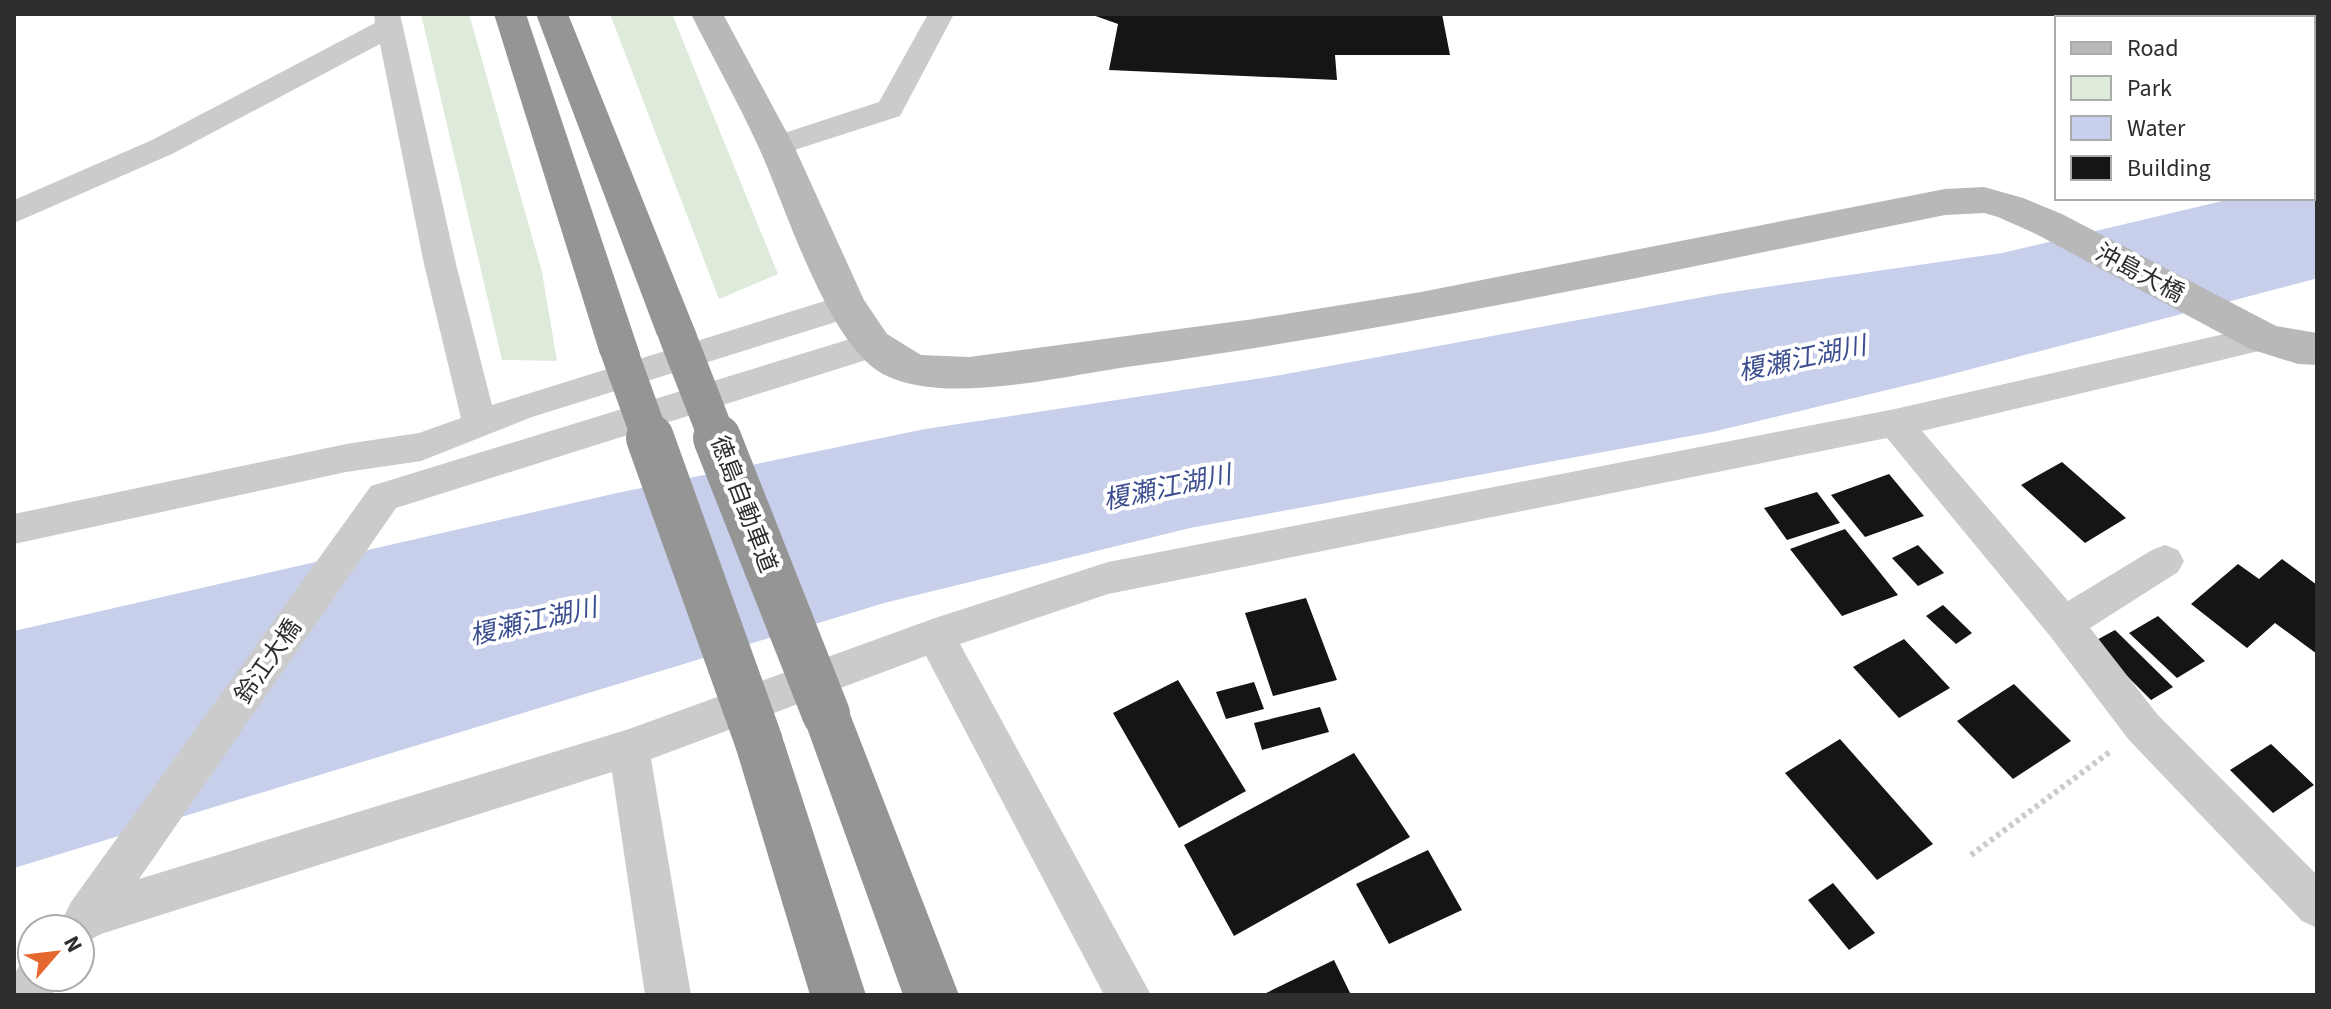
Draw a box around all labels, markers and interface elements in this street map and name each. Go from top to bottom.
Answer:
legend [2055,16,2315,200]
text: Road [2127,31,2179,66]
text: Park [2127,71,2172,106]
text: Water [2127,111,2186,146]
text: Building [2127,151,2211,186]
street label: 沖島大橋 [2089,235,2190,311]
water label: 榎瀬江湖川 [1735,326,1872,390]
street label: 徳島自動車道 [701,431,786,578]
water label: 榎瀬江湖川 [1100,455,1237,519]
water label: 榎瀬江湖川 [466,588,604,654]
street label: 鈴江大橋 [227,612,310,711]
north arrow [16,913,96,993]
text: N [55,930,90,958]

